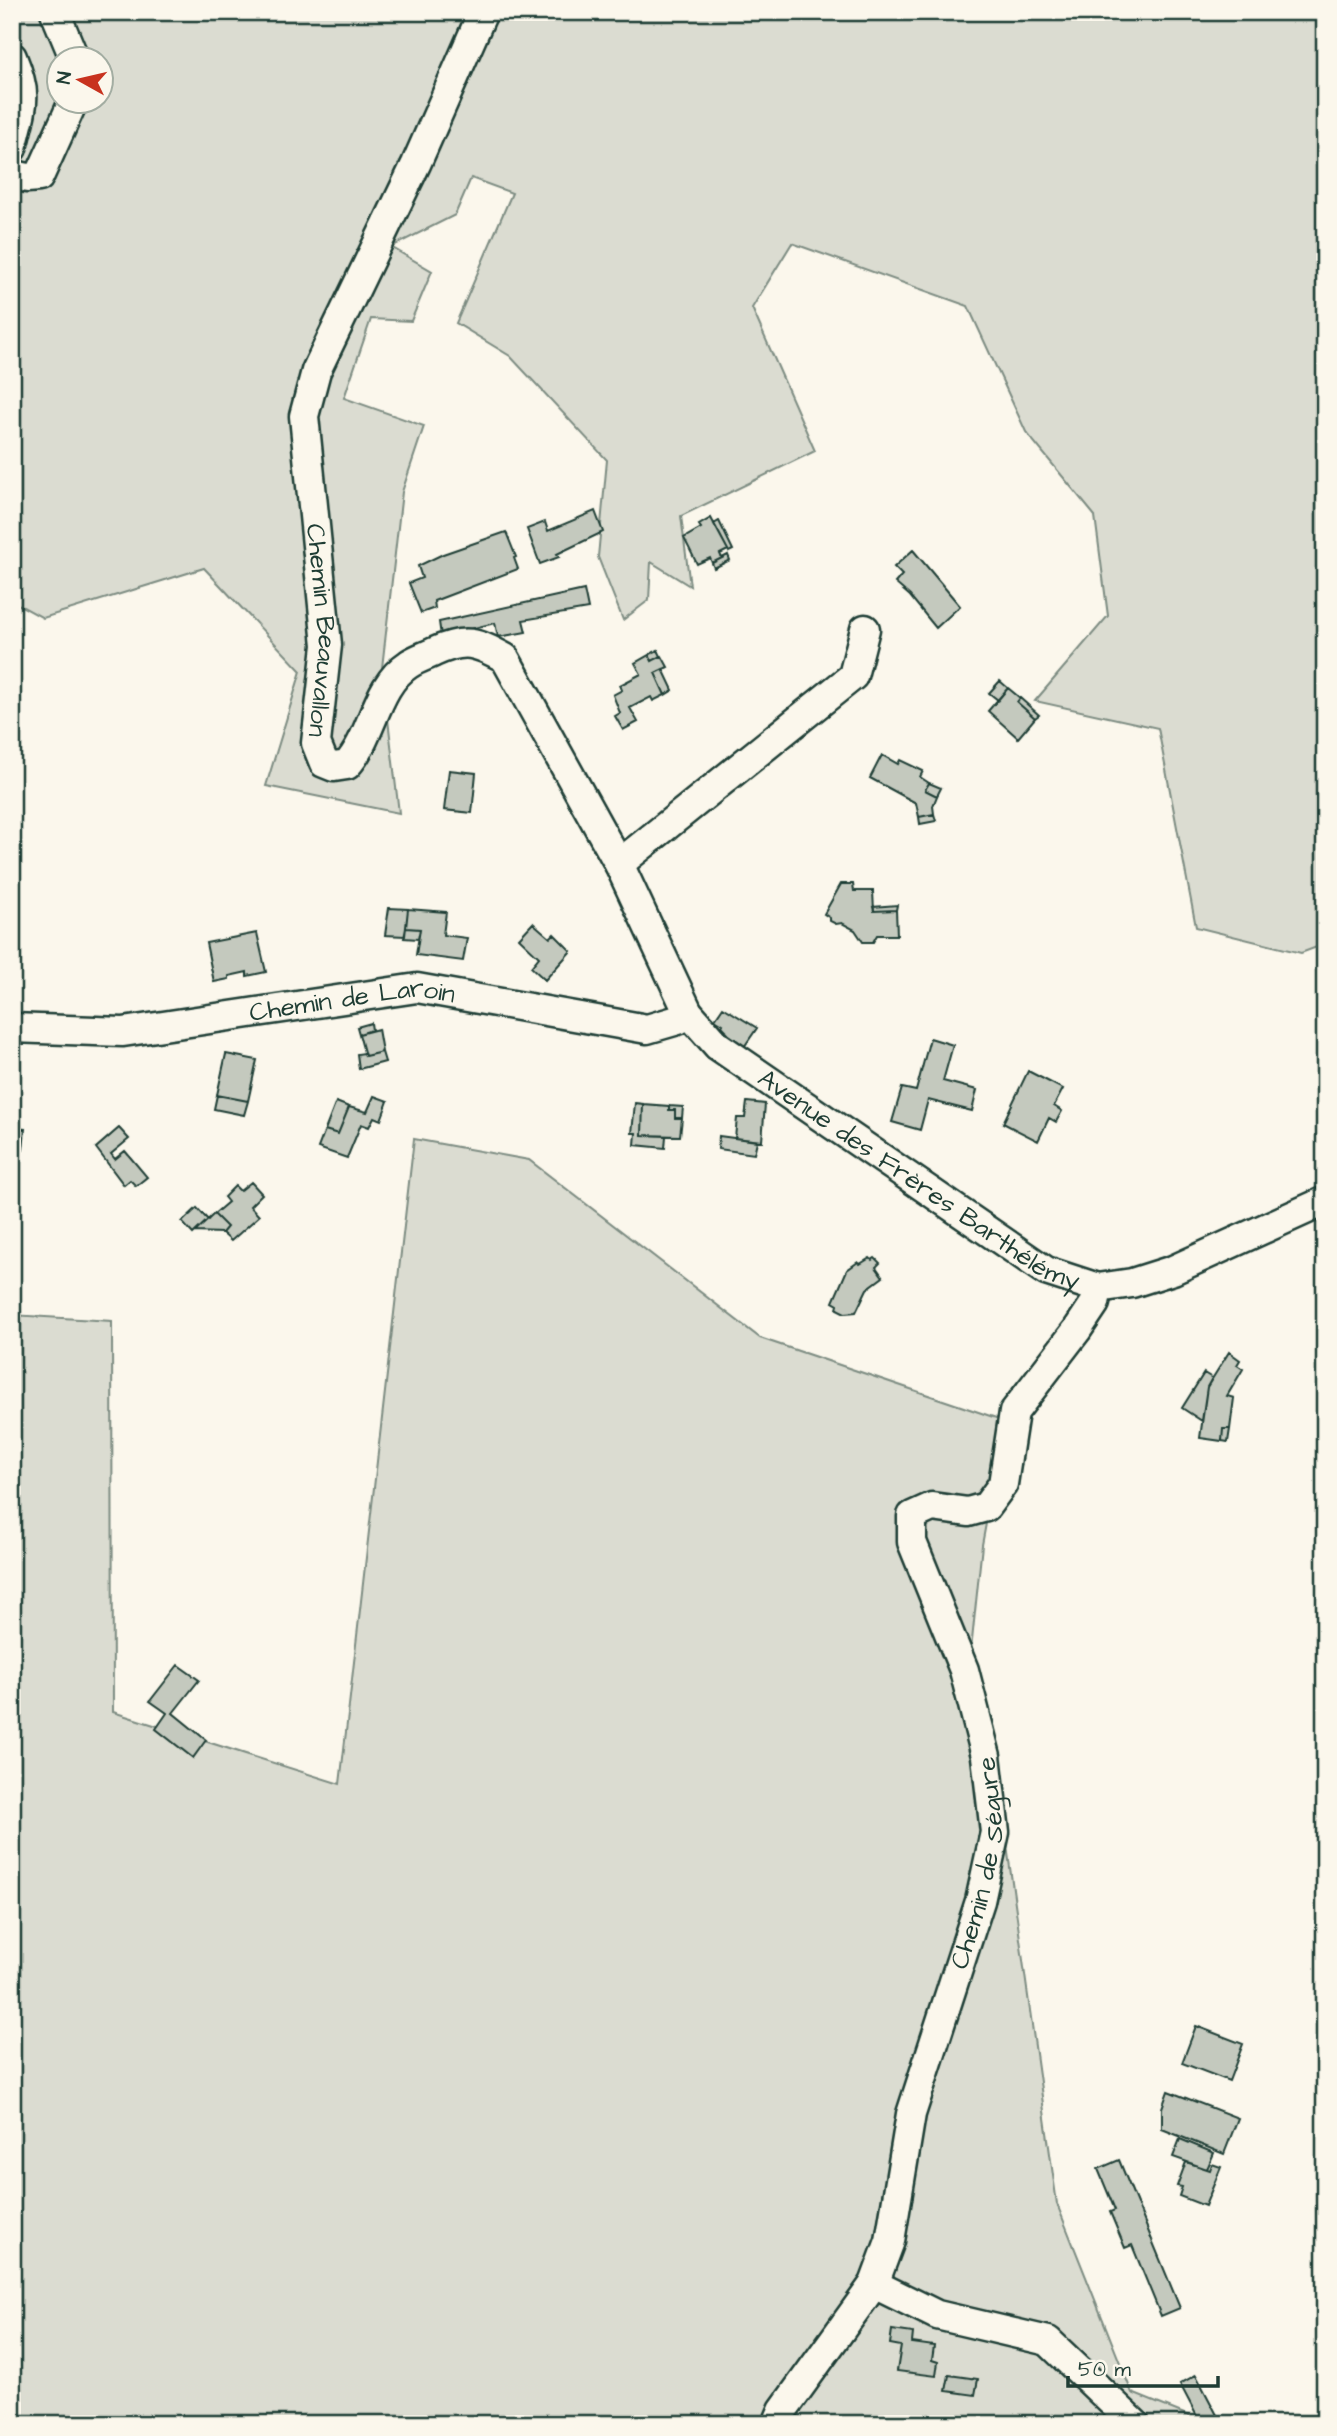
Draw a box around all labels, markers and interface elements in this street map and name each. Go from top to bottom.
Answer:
north arrow [46,46,116,116]
text: N [50,70,79,86]
street label: Chemin Beauvallon [297,522,345,739]
street label: Chemin de Laroin [247,969,458,1031]
street label: Avenue des Frères Barthélémy [751,1060,1084,1301]
street label: Chemin de Ségure [941,1755,1014,1974]
scale bar [1068,2345,1218,2389]
text: 50 m [1078,2355,1132,2384]

